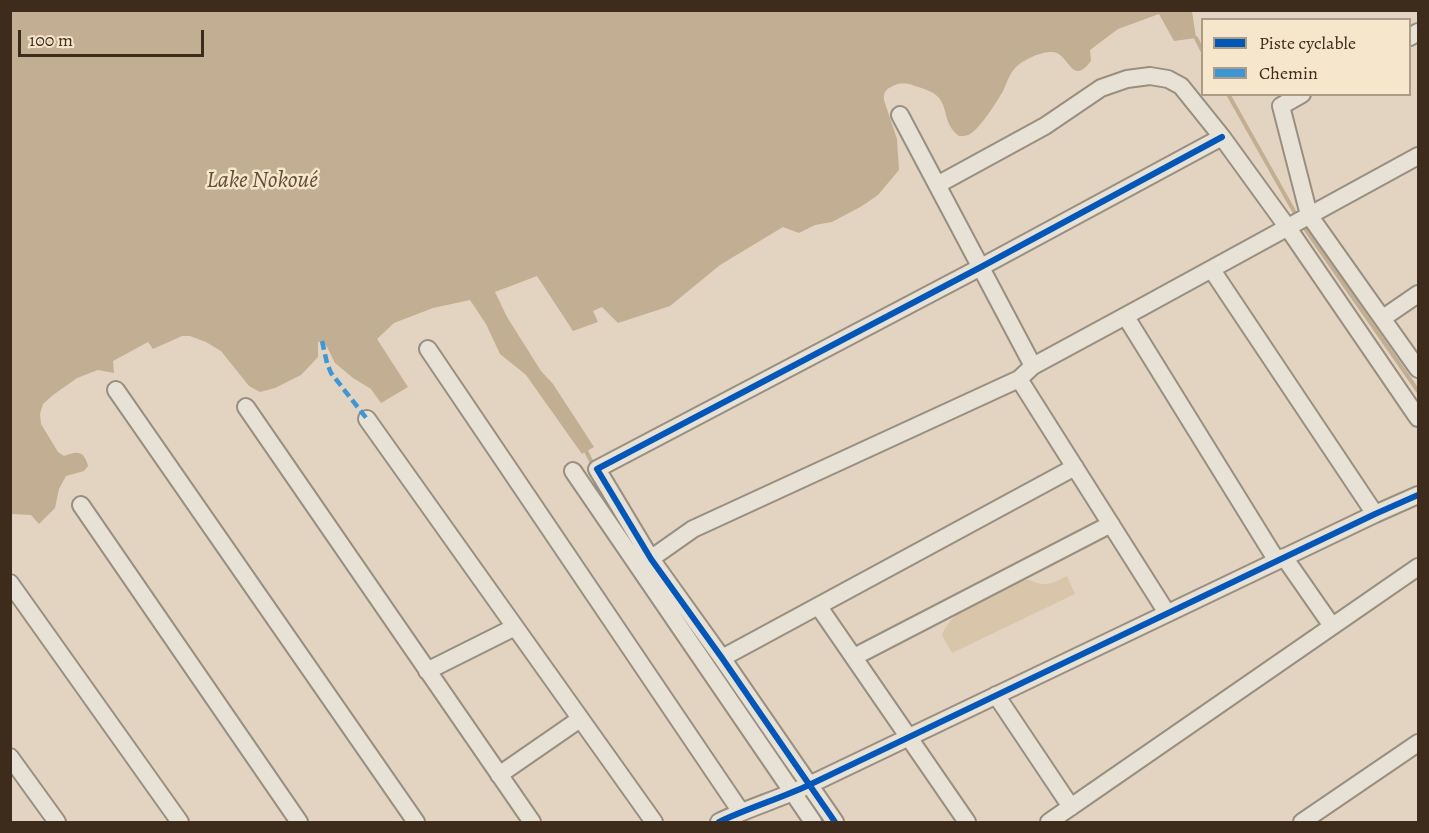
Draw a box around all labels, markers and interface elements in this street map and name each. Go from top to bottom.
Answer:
scale bar [21,18,207,56]
legend [1201,18,1411,96]
text: 100 m [29,28,73,52]
text: Piste cyclable [1259,31,1356,55]
text: Chemin [1259,61,1318,85]
water label: Lake Nokoué [206,167,318,195]

